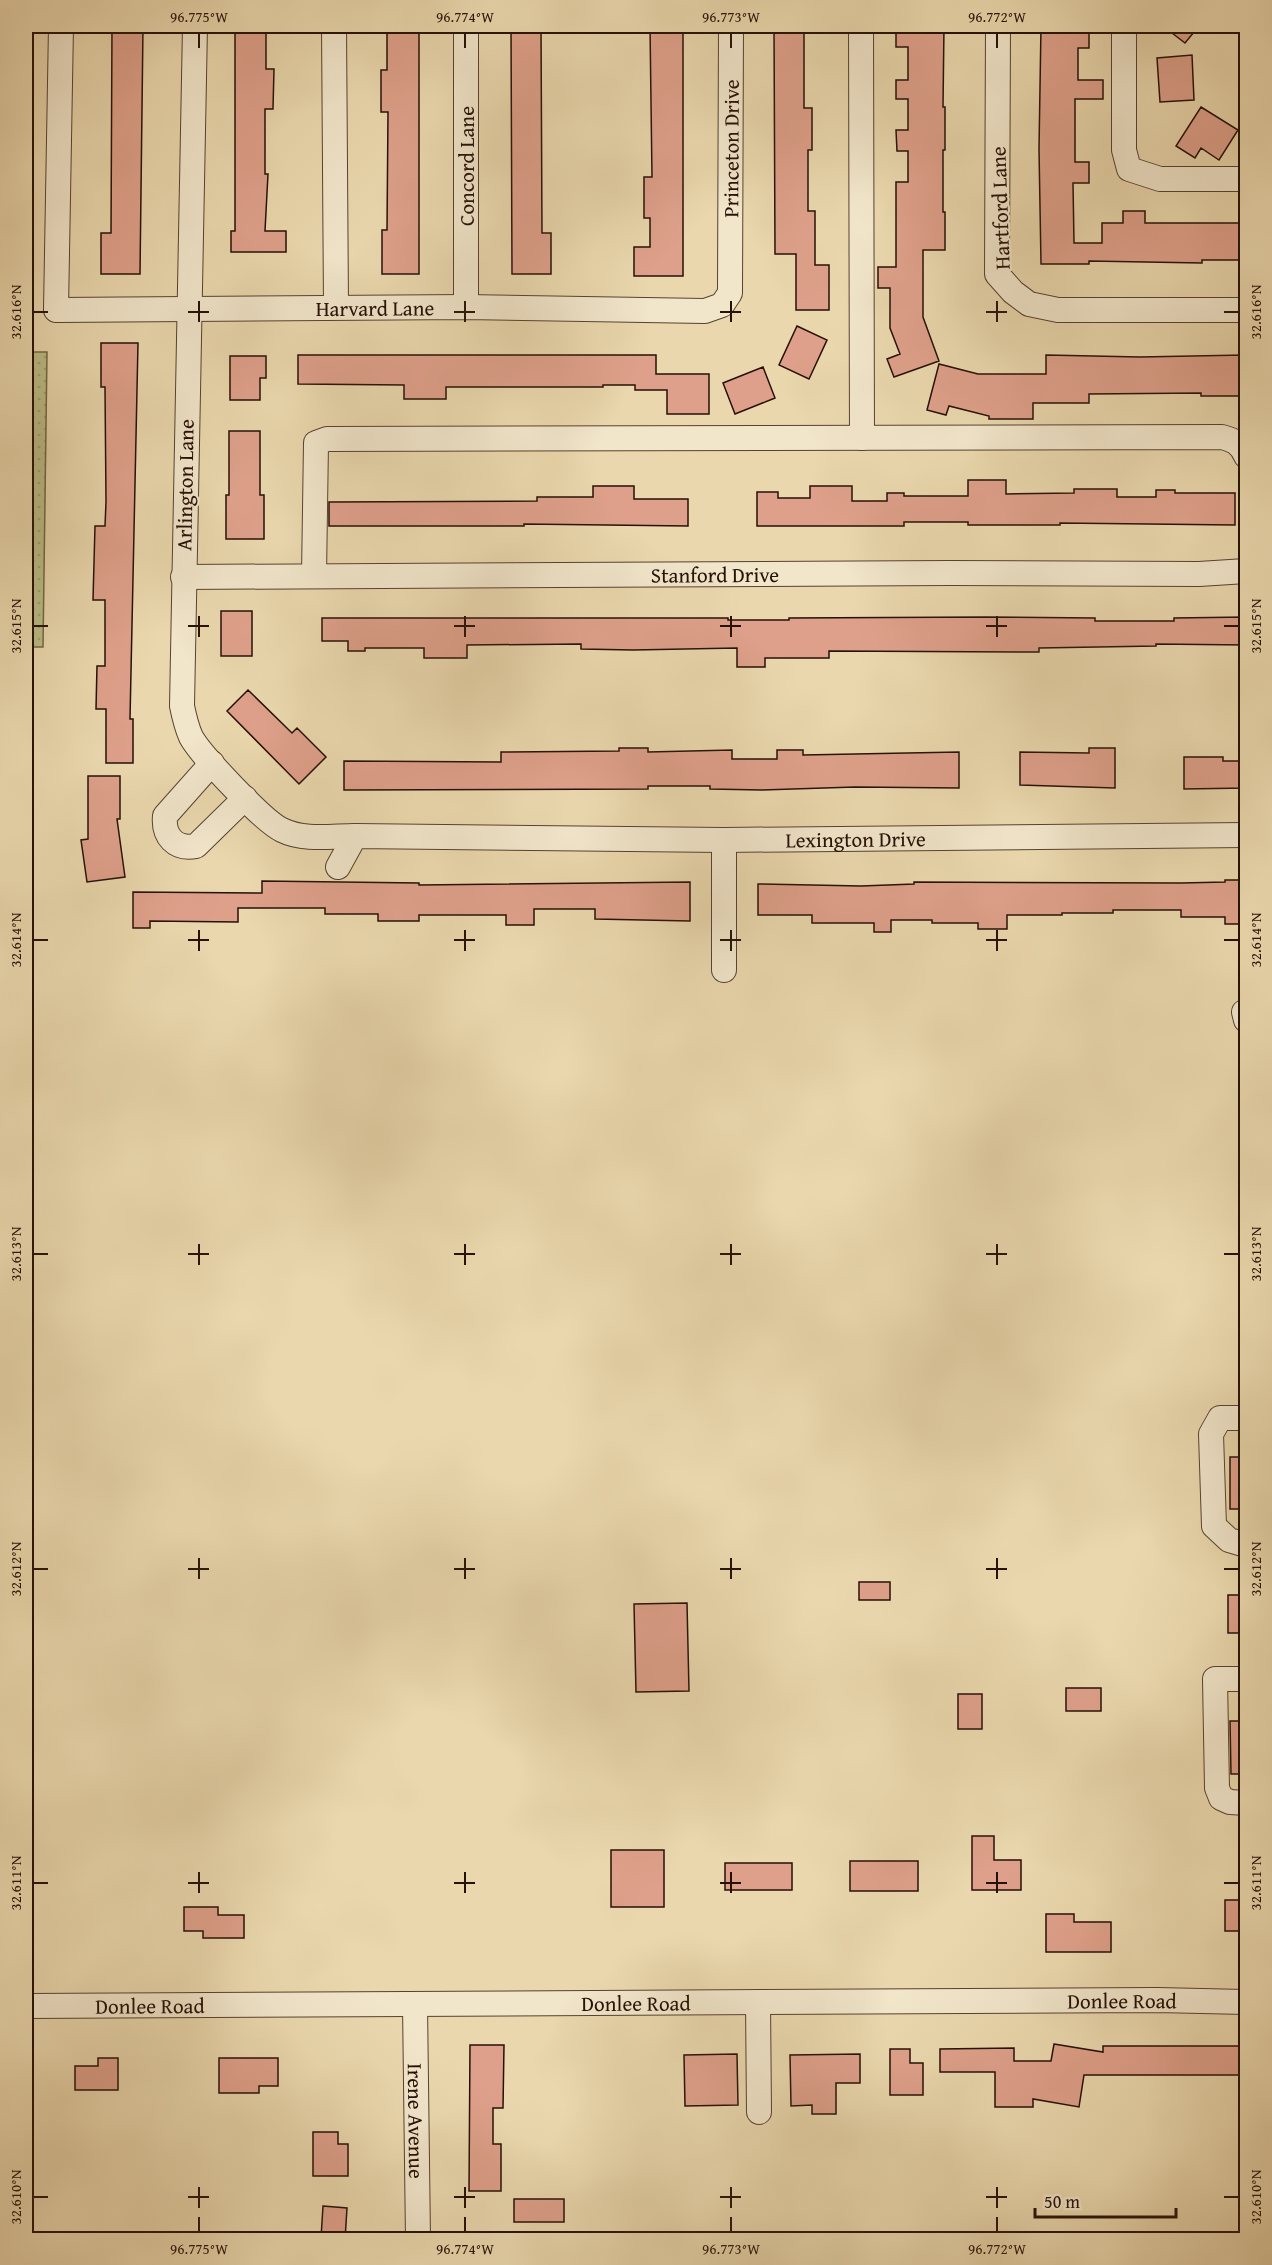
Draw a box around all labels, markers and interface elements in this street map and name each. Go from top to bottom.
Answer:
text: 96.775°W [170,6,228,27]
text: 96.774°W [436,6,494,27]
text: 96.773°W [702,6,760,27]
text: 96.772°W [968,6,1026,27]
street label: Princeton Drive [715,79,746,218]
street label: Concord Lane [451,106,482,226]
street label: Hartford Lane [982,146,1018,270]
text: 32.616°N [5,284,26,339]
text: 32.616°N [1245,284,1266,339]
street label: Harvard Lane [316,292,435,324]
street label: Arlington Lane [168,419,202,551]
street label: Stanford Drive [651,558,779,590]
text: 32.615°N [5,598,26,653]
text: 32.615°N [1245,598,1266,653]
street label: Lexington Drive [785,823,926,855]
text: 32.614°N [5,912,26,967]
text: 32.614°N [1245,912,1266,967]
text: 32.613°N [5,1226,26,1281]
text: 32.613°N [1245,1226,1266,1281]
text: 32.612°N [5,1541,26,1596]
text: 32.612°N [1245,1541,1266,1596]
text: 32.611°N [5,1855,26,1910]
text: 32.611°N [1245,1855,1266,1910]
street label: Donlee Road [1067,1984,1178,2016]
street label: Donlee Road [581,1987,692,2019]
street label: Donlee Road [95,1990,206,2021]
street label: Irene Avenue [400,2063,433,2179]
text: 32.610°N [5,2169,26,2224]
text: 32.610°N [1245,2169,1266,2224]
scale bar [1035,2181,1176,2219]
text: 50 m [1044,2188,1080,2215]
text: 96.775°W [170,2238,228,2259]
text: 96.774°W [436,2238,494,2259]
text: 96.773°W [702,2238,760,2259]
text: 96.772°W [968,2238,1026,2259]

